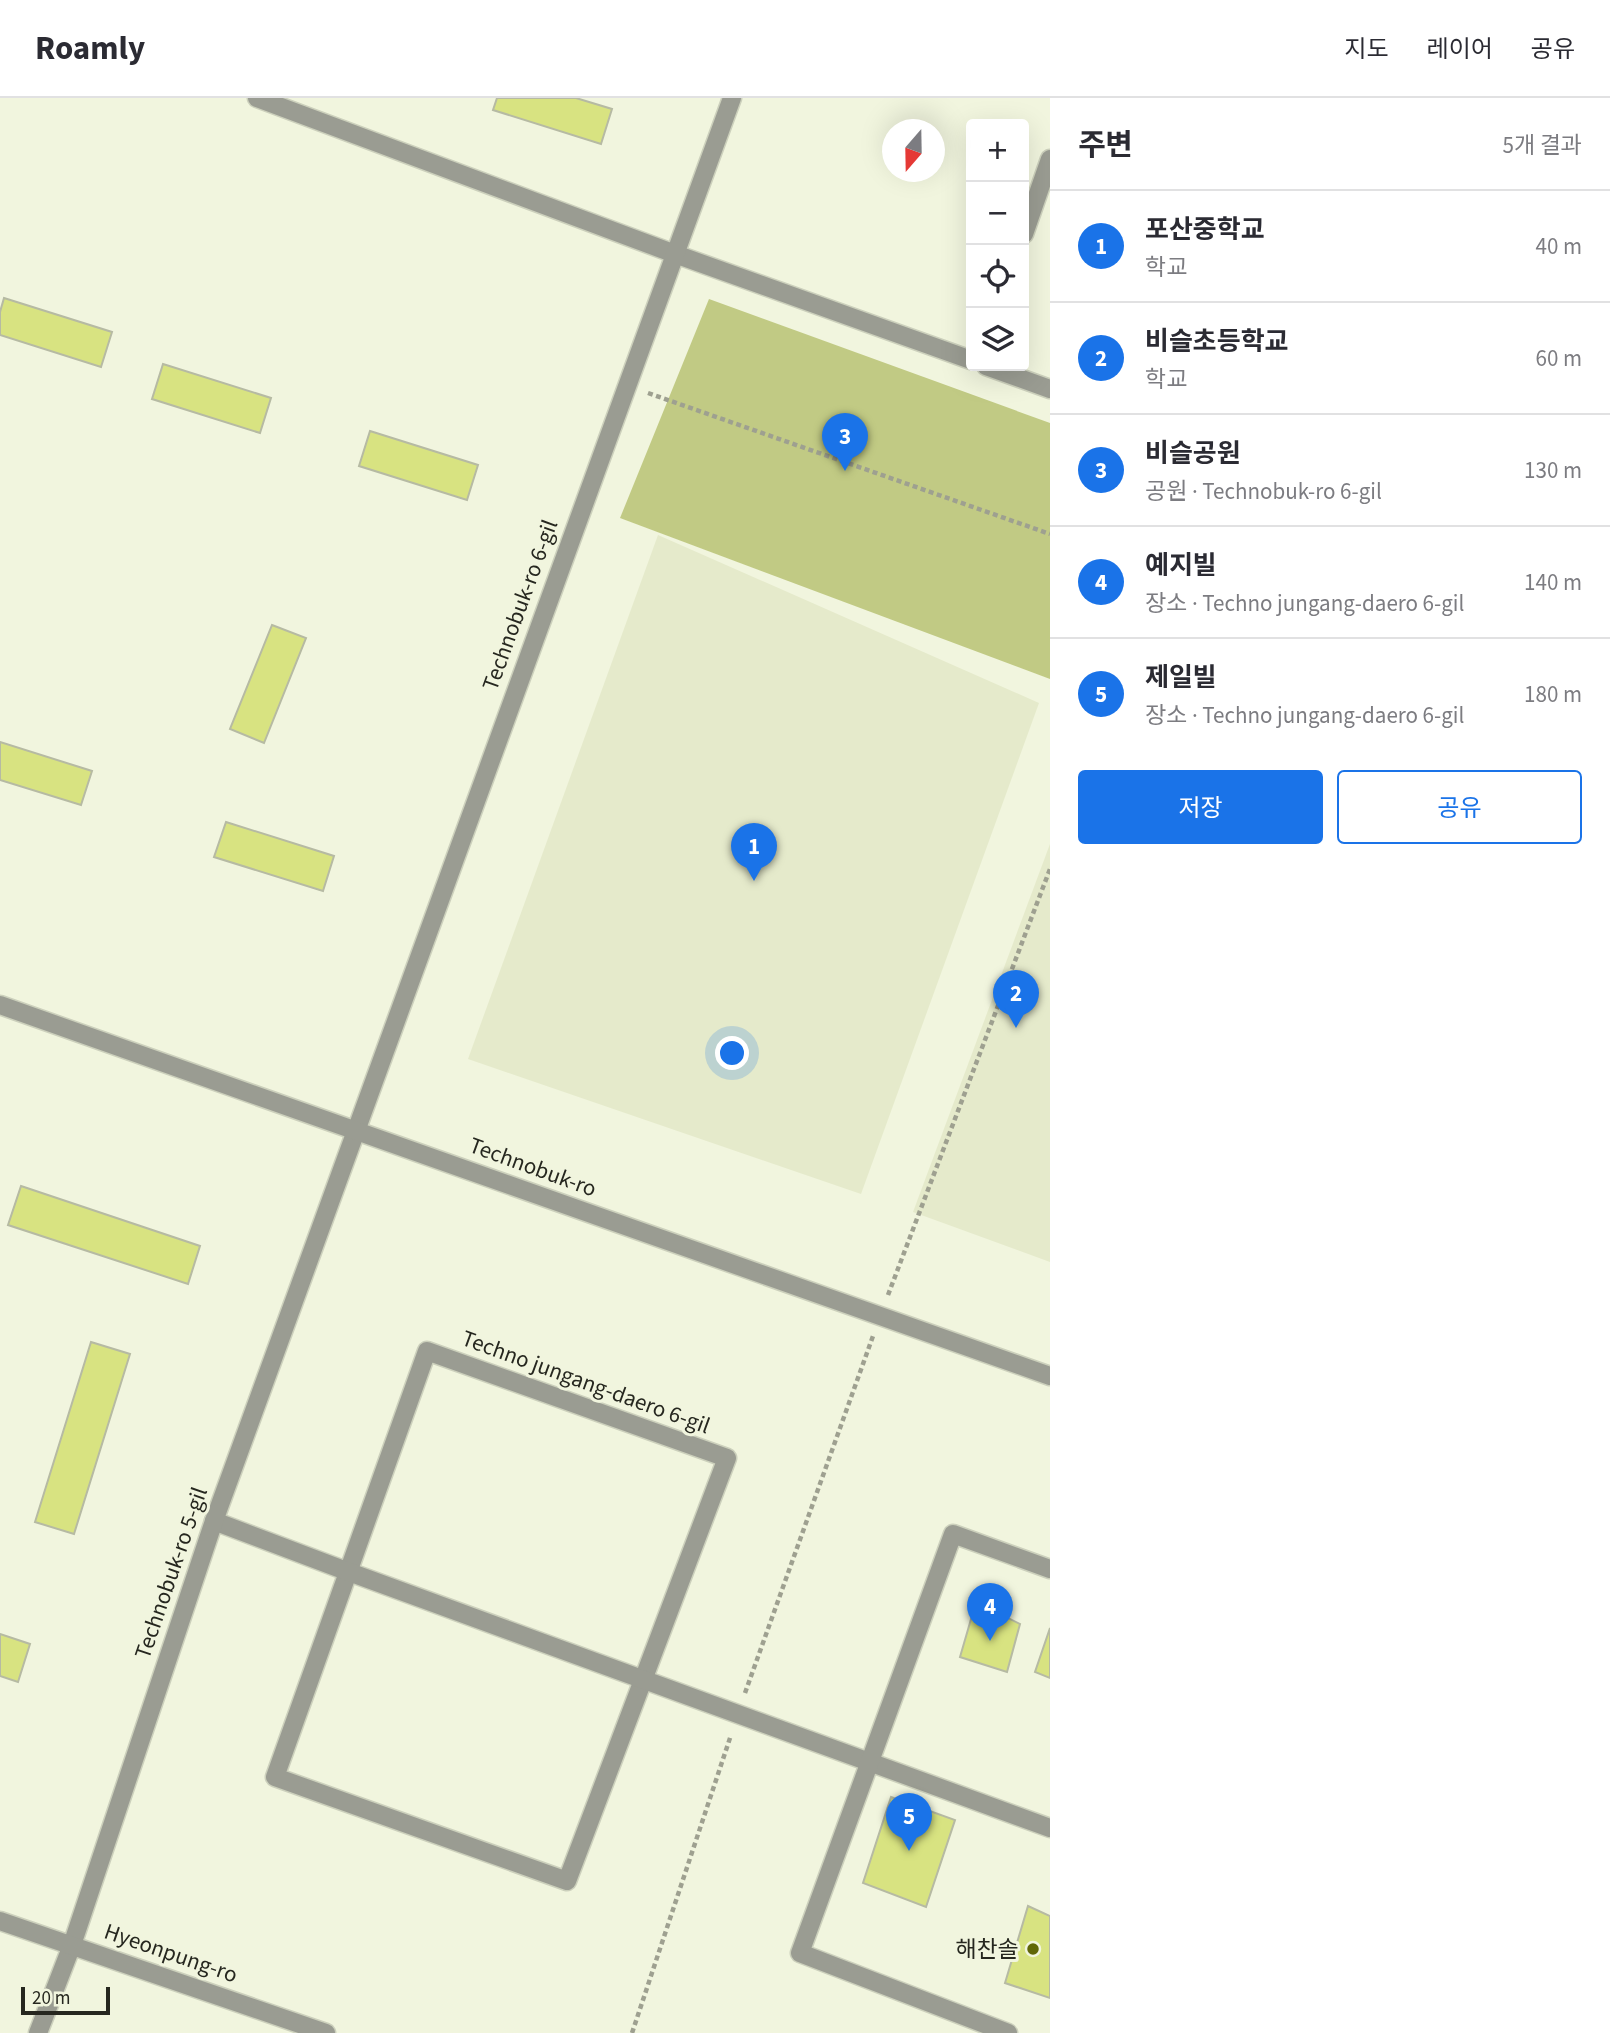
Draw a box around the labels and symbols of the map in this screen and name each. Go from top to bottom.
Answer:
north arrow [882,119,945,182]
pin: 3 [822,413,868,471]
street label: Technobuk-ro 6-gil [474,515,566,695]
pin: 1 [731,823,777,881]
pin: 2 [993,970,1039,1028]
your location [715,1036,749,1070]
street label: Technobuk-ro [465,1129,601,1205]
street label: Techno jungang-daero 6-gil [457,1322,715,1442]
street label: Technobuk-ro 5-gil [126,1483,216,1663]
pin: 4 [967,1583,1013,1641]
pin: 5 [886,1793,932,1851]
street label: Hyeonpung-ro [100,1915,242,1991]
place label: 해찬솔 [956,1933,1019,1966]
marker: 해찬솔 [1025,1941,1041,1957]
scale bar [21,1984,110,2016]

